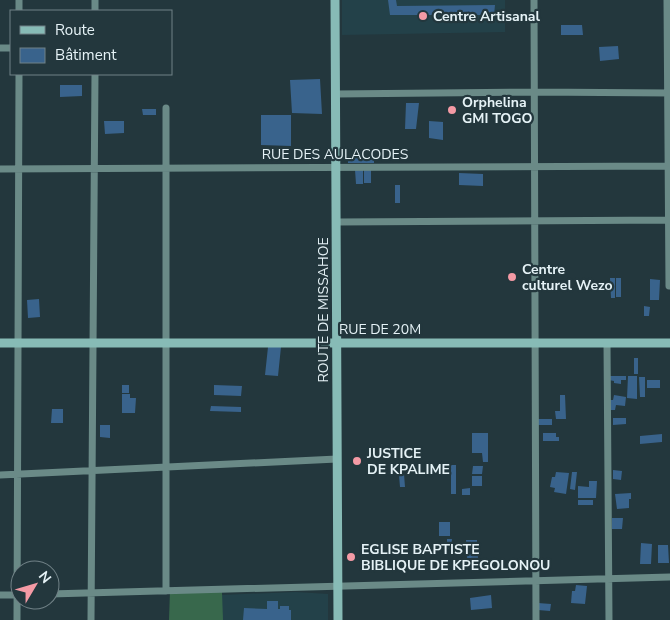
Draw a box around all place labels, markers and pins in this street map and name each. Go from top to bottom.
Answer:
place label: Centre Artisanal [433,7,540,26]
marker: Centre Artisanal [417,10,429,22]
place label: Orphelina GMI TOGO [462,93,533,128]
marker: Orphelina GMI TOGO [446,104,458,116]
place label: Centre culturel Wezo [522,260,612,295]
marker: Centre culturel Wezo [506,271,518,283]
place label: JUSTICE DE KPALIME [366,444,450,479]
marker: JUSTICE DE KPALIME [351,455,363,467]
place label: EGLISE BAPTISTE BIBLIQUE DE KPEGOLONOU [361,540,550,575]
marker: EGLISE BAPTISTE BIBLIQUE DE KPEGOLONOU [345,551,357,563]

